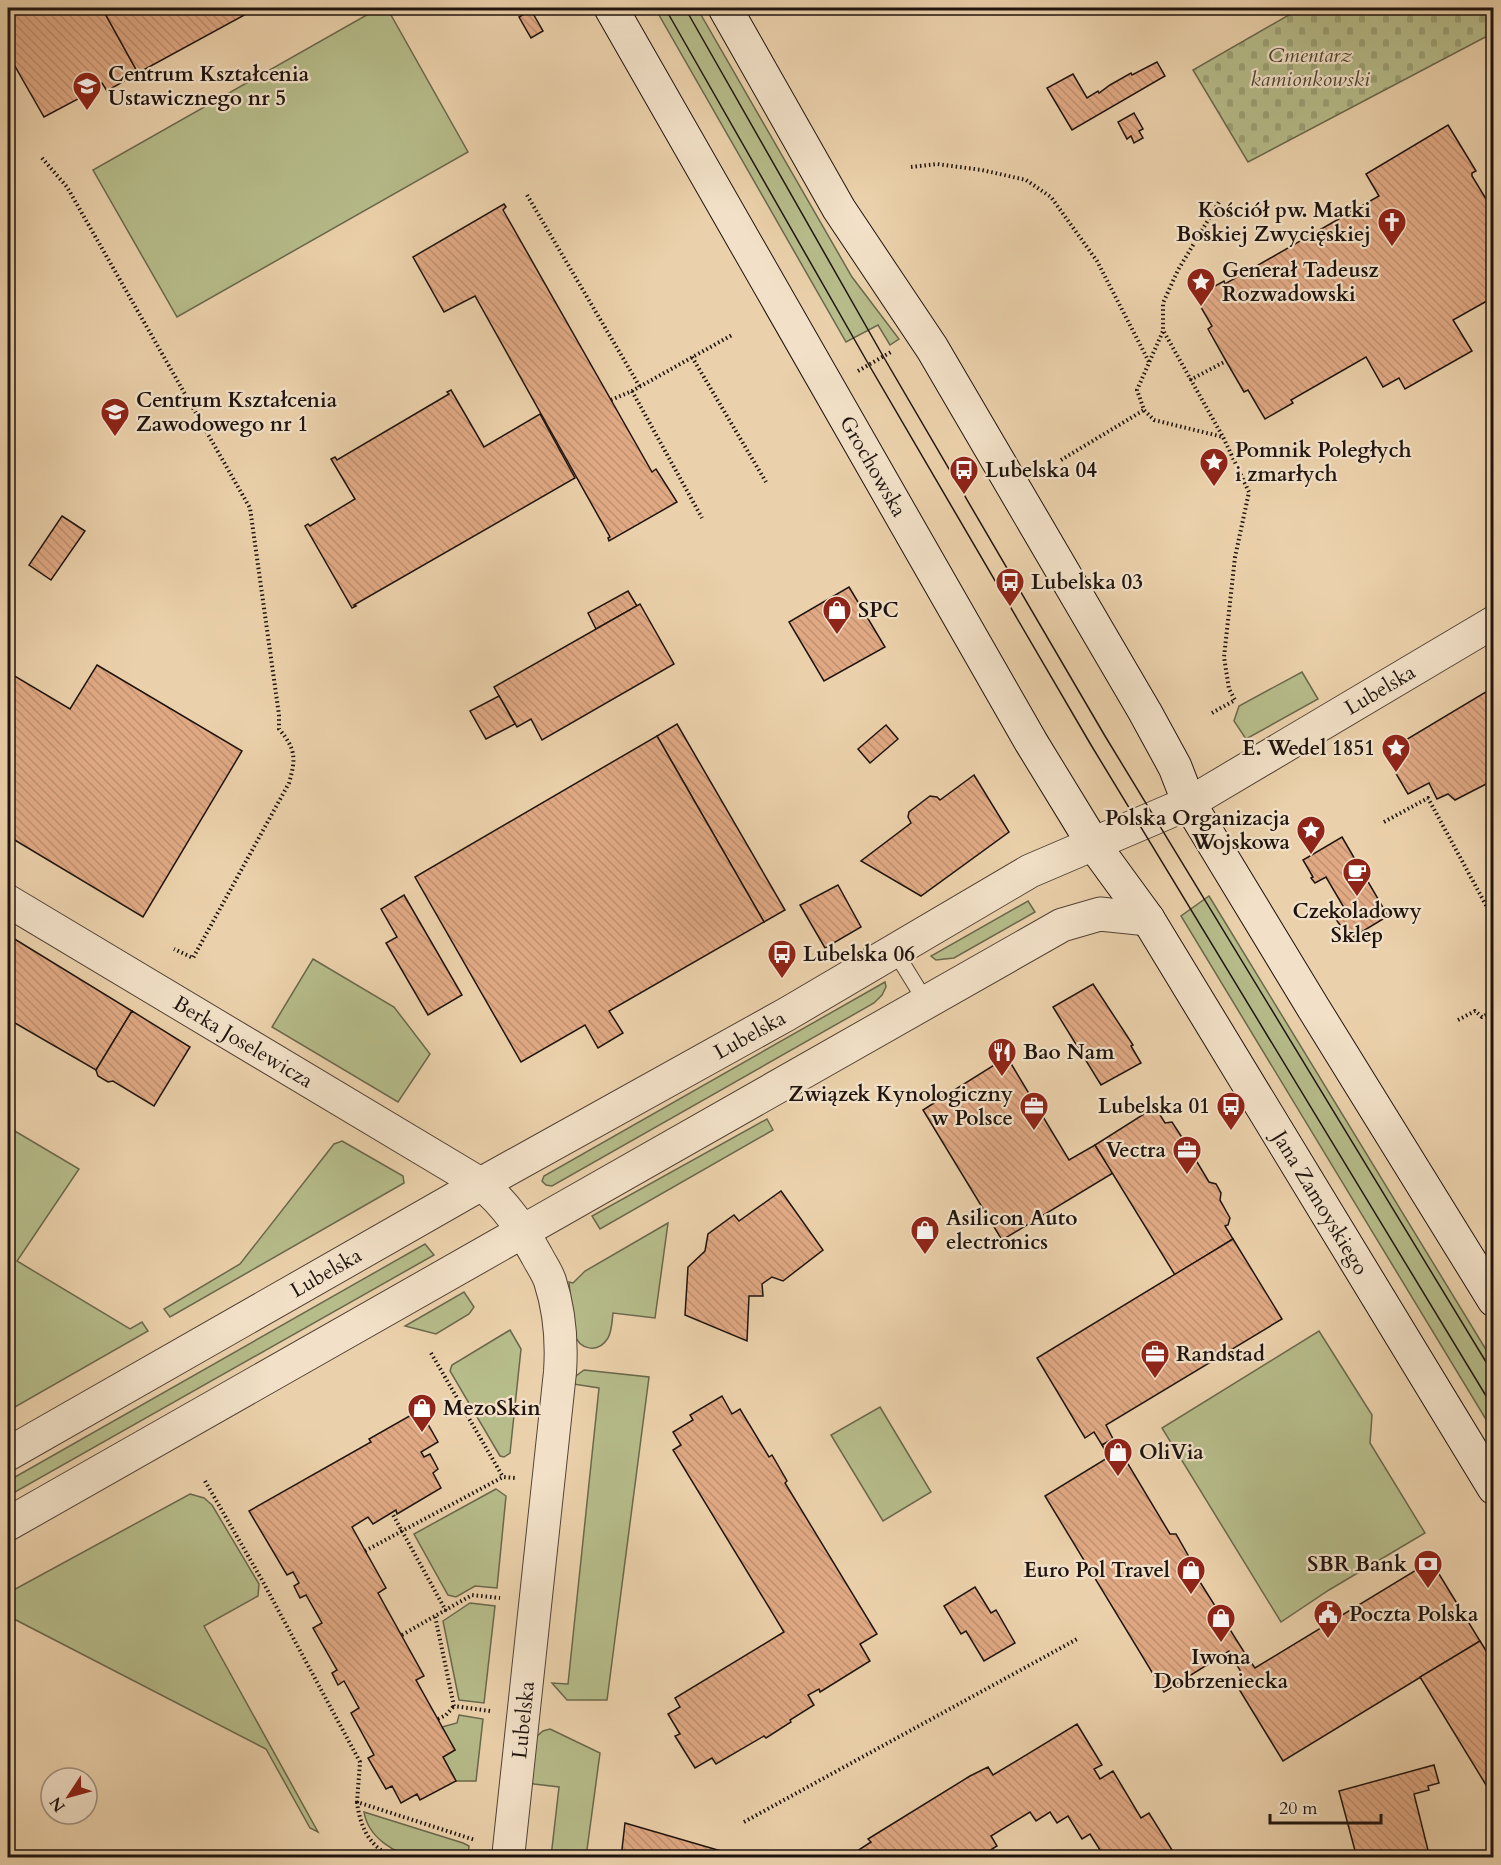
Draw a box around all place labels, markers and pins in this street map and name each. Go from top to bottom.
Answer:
place label: Centrum Kształcenia Ustawicznego nr 5 [108,60,310,113]
school or university icon: Centrum Kształcenia Ustawicznego nr 5 [71,70,103,112]
place label: Kościół pw. Matki Boskiej Zwycięskiej [1176,196,1371,249]
church icon: Kościół pw. Matki Boskiej Zwycięskiej [1376,206,1408,248]
place label: Generał Tadeusz Rozwadowski [1222,256,1380,309]
place icon: Generał Tadeusz Rozwadowski [1185,266,1217,308]
place label: Centrum Kształcenia Zawodowego nr 1 [136,386,338,439]
school or university icon: Centrum Kształcenia Zawodowego nr 1 [99,396,131,438]
place label: Pomnik Poległych i zmarłych [1235,436,1412,489]
place icon: Pomnik Poległych i zmarłych [1198,446,1230,488]
bus stop icon: Lubelska 04 [948,454,980,496]
place label: Lubelska 04 [985,456,1097,485]
bus stop icon: Lubelska 03 [994,566,1026,608]
place label: Lubelska 03 [1031,568,1143,597]
shop icon: SPC [821,594,853,636]
place label: SPC [858,596,899,625]
place icon: E. Wedel 1851 [1380,732,1412,774]
place label: E. Wedel 1851 [1242,734,1375,763]
place label: Polska Organizacja Wojskowa [1105,804,1291,857]
place icon: Polska Organizacja Wojskowa [1295,814,1327,856]
cafe icon: Czekoladowy Sklep [1341,856,1373,898]
place label: Czekoladowy Sklep [1292,897,1422,950]
bus stop icon: Lubelska 06 [766,938,798,980]
place label: Lubelska 06 [803,940,915,969]
restaurant icon: Bao Nam [986,1036,1018,1078]
place label: Bao Nam [1023,1038,1115,1067]
place label: Związek Kynologiczny w Polsce [788,1080,1013,1133]
office icon: Związek Kynologiczny w Polsce [1018,1090,1050,1132]
bus stop icon: Lubelska 01 [1215,1090,1247,1132]
place label: Lubelska 01 [1098,1092,1210,1121]
office icon: Vectra [1171,1134,1203,1176]
place label: Vectra [1106,1136,1167,1165]
place label: Asilicon Auto electronics [946,1204,1077,1257]
shop icon: Asilicon Auto electronics [909,1214,941,1256]
office icon: Randstad [1139,1338,1171,1380]
place label: Randstad [1176,1340,1265,1369]
shop icon: MezoSkin [406,1392,438,1434]
place label: MezoSkin [443,1394,541,1423]
shop icon: OliVia [1102,1436,1134,1478]
place label: OliVia [1139,1438,1204,1467]
bank icon: SBR Bank [1412,1548,1444,1590]
place label: SBR Bank [1307,1550,1407,1579]
shop icon: Euro Pol Travel [1175,1554,1207,1596]
place label: Euro Pol Travel [1023,1556,1170,1585]
public building icon: Poczta Polska [1312,1598,1344,1640]
place label: Poczta Polska [1349,1600,1479,1629]
shop icon: Iwona Dobrzeniecka [1205,1602,1237,1644]
place label: Iwona Dobrzeniecka [1154,1643,1289,1696]

